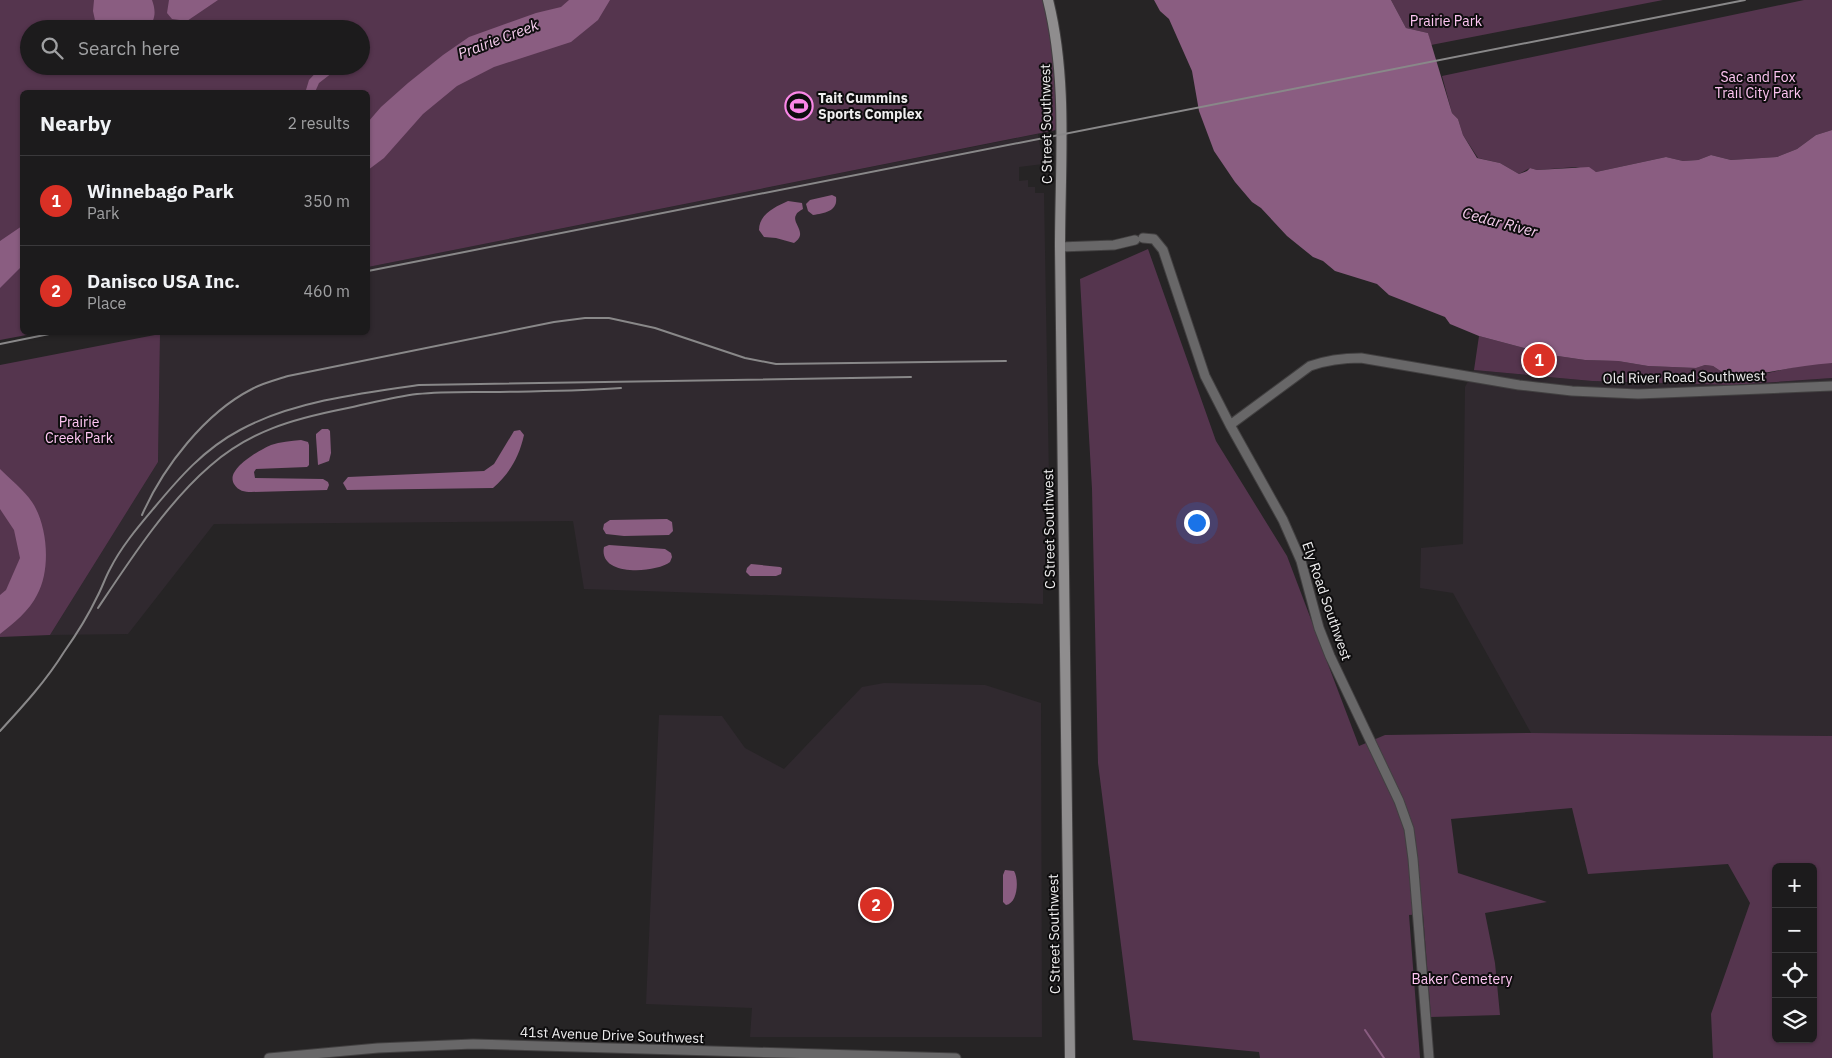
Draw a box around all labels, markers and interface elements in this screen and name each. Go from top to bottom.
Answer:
park label: Prairie Park [1410,12,1483,30]
water label: Prairie Creek [455,15,541,63]
search box [20,20,370,75]
icon: search [38,34,66,62]
text: Search here [78,36,180,60]
street label: C Street Southwest [1036,64,1056,184]
park label: Sac and Fox Trail City Park [1715,68,1802,102]
place label: Tait Cummins Sports Complex [818,89,923,123]
sports icon: Tait Cummins Sports Complex [784,91,814,121]
text: Nearby [40,109,111,137]
text: 2 results [287,113,350,133]
text: Winnebago Park [87,179,234,203]
text: 1 [51,191,61,211]
text: 350 m [303,191,350,211]
text: Park [87,203,119,223]
water label: Cedar River [1460,203,1540,241]
text: Danisco USA Inc. [87,269,240,293]
text: 2 [51,281,61,301]
text: 460 m [303,281,350,301]
text: Place [87,293,126,313]
pin: 1 [1523,341,1555,379]
street label: Old River Road Southwest [1602,367,1766,387]
park label: Prairie Creek Park [45,413,114,447]
street label: C Street Southwest [1039,469,1059,589]
your location [1184,510,1210,536]
street label: Ely Road Southwest [1298,539,1356,663]
map controls [1772,863,1817,1043]
button: + [1772,863,1817,908]
street label: C Street Southwest [1044,874,1064,994]
pin: 2 [860,886,892,924]
button: − [1772,908,1817,953]
button: locate [1772,953,1817,998]
park label: Baker Cemetery [1412,970,1513,988]
button: layers [1772,998,1817,1043]
street label: 41st Avenue Drive Southwest [520,1023,704,1047]

